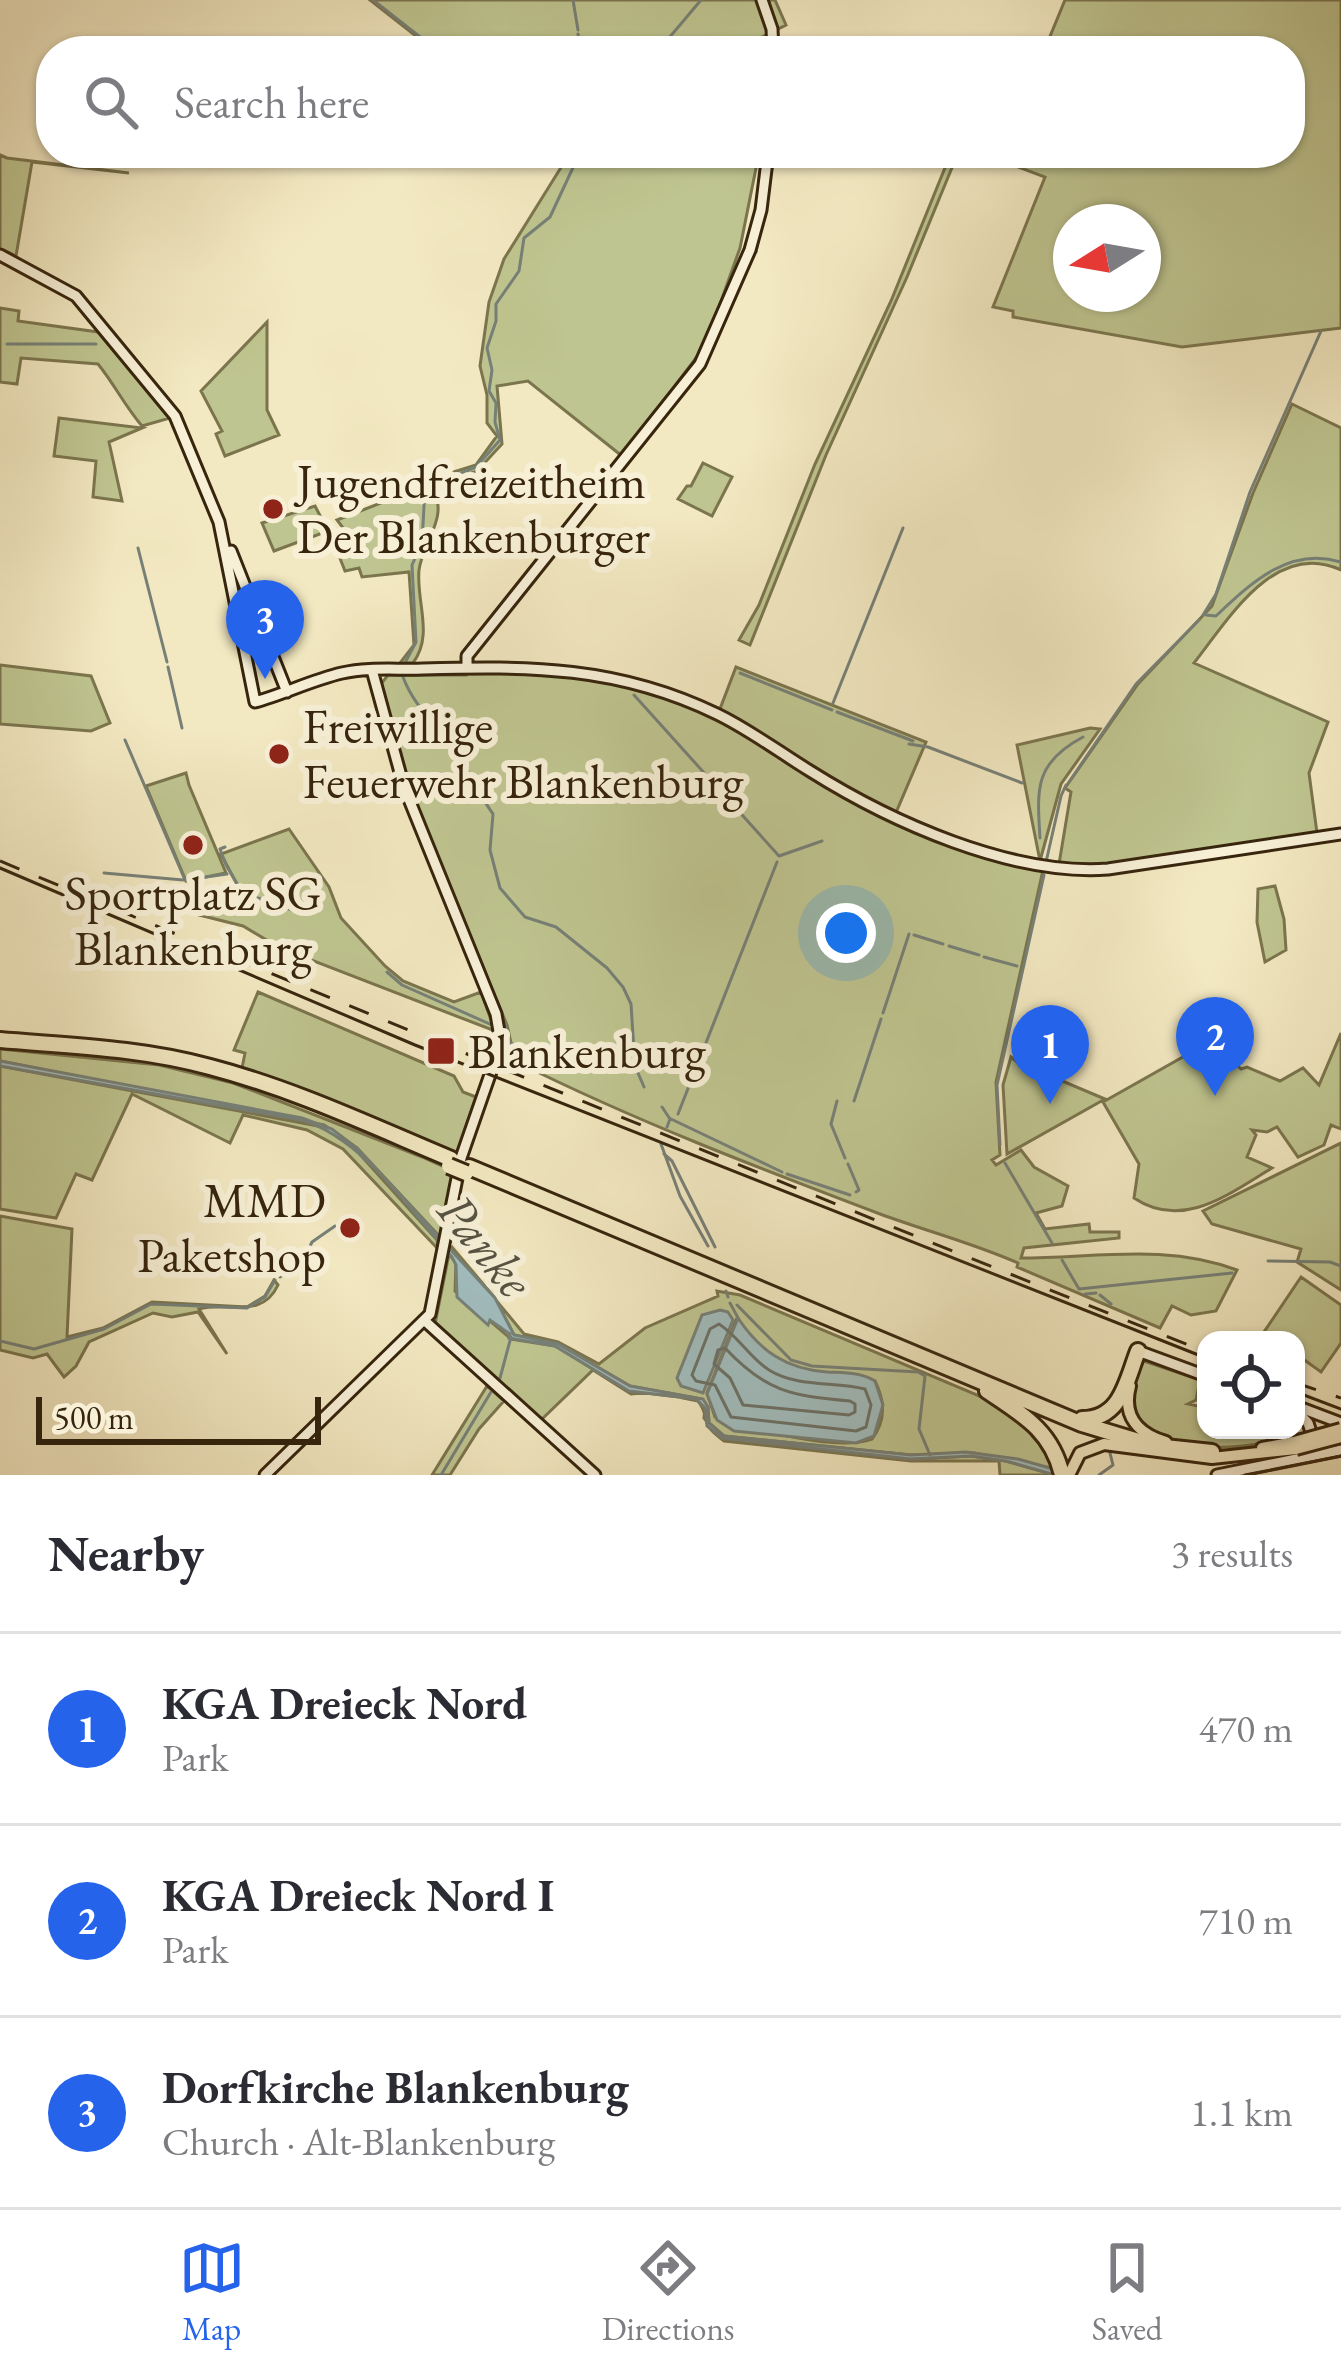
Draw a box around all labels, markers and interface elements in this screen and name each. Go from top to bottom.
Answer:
search box [36,36,1305,168]
icon: search [78,69,144,135]
text: Search here [174,73,369,131]
north arrow [1053,204,1161,312]
place label: Jugendfreizeitheim Der Blankenburger [293,450,650,567]
marker: Jugendfreizeitheim Der Blankenburger [260,496,286,522]
pin: 3 [226,580,304,679]
place label: Freiwillige Feuerwehr Blankenburg [303,695,744,812]
marker: Freiwillige Feuerwehr Blankenburg [266,741,292,767]
marker: Sportplatz SG Blankenburg [180,832,206,858]
place label: Sportplatz SG Blankenburg [64,862,322,979]
your location [816,903,876,963]
pin: 2 [1176,997,1254,1096]
pin: 1 [1011,1005,1089,1104]
place label: Blankenburg [468,1020,707,1082]
marker: Blankenburg [425,1035,457,1067]
place label: MMD Paketshop [138,1169,326,1286]
water label: Panke [424,1179,549,1312]
marker: MMD Paketshop [337,1215,363,1241]
map controls [1197,1331,1305,1439]
button: locate [1197,1331,1305,1439]
scale bar [36,1391,321,1444]
text: 500 m [54,1396,134,1439]
text: Nearby [48,1520,204,1586]
text: 3 results [1171,1528,1293,1579]
text: KGA Dreieck Nord [162,1674,527,1732]
text: 1 [77,1703,97,1754]
text: 470 m [1199,1703,1293,1754]
text: Park [162,1732,228,1783]
text: KGA Dreieck Nord I [162,1866,554,1924]
text: 2 [77,1895,97,1946]
text: 710 m [1199,1895,1293,1946]
text: Park [162,1924,228,1975]
text: Dorfkirche Blankenburg [162,2058,629,2116]
text: 3 [77,2087,97,2138]
text: 1.1 km [1190,2087,1293,2138]
text: Church · Alt-Blankenburg [162,2116,555,2167]
tab: Map [179,2235,245,2350]
tab: Directions [602,2235,735,2350]
tab: Saved [1092,2235,1162,2350]

